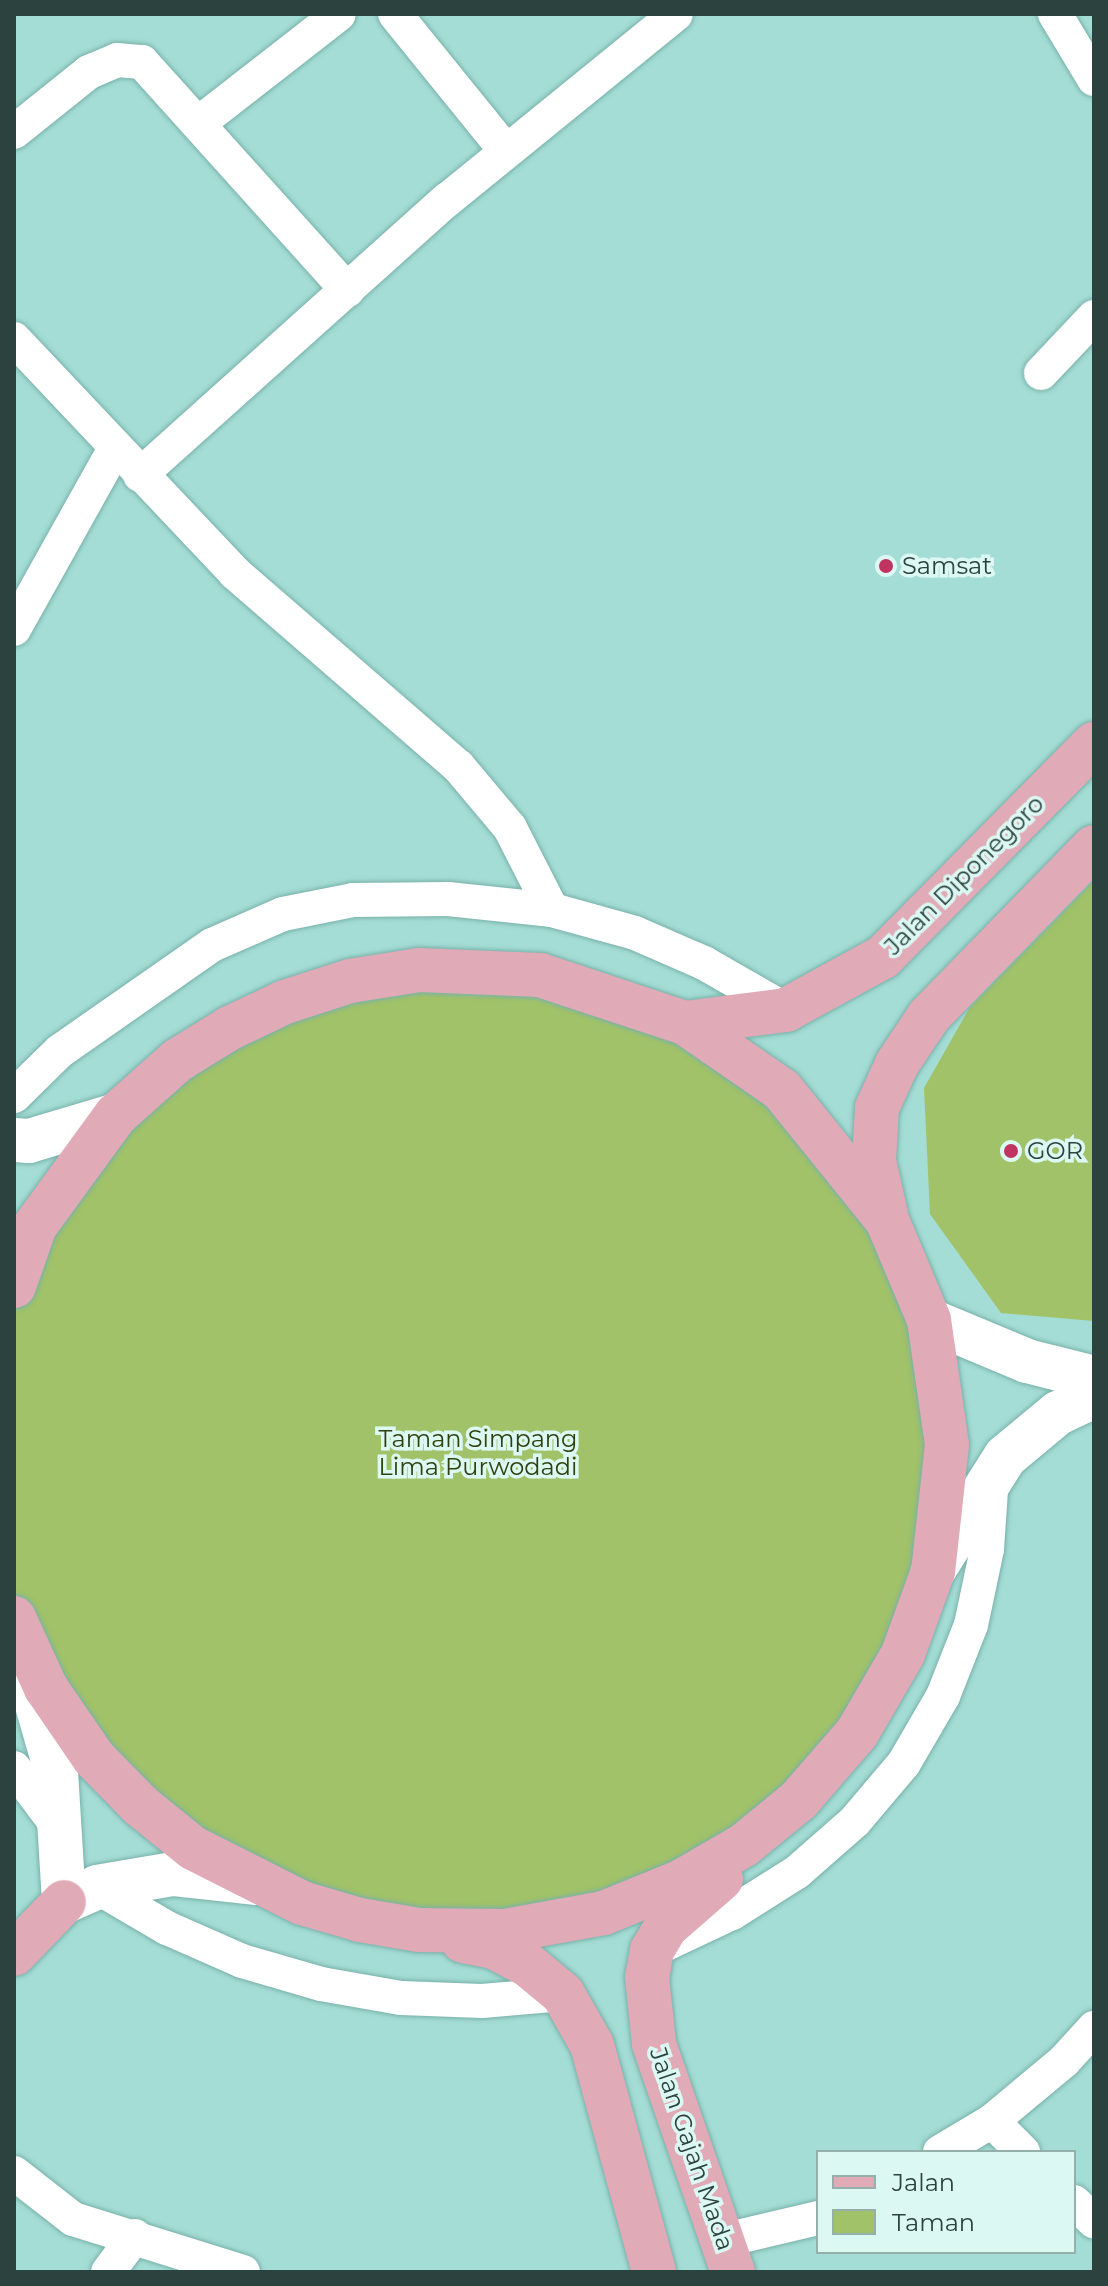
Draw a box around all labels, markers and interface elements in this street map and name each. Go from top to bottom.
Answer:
place label: Samsat [902,552,992,580]
marker: Samsat [877,557,895,575]
street label: Jalan Diponegoro [878,789,1050,961]
place label: GOR [1027,1137,1083,1165]
marker: GOR [1002,1142,1020,1160]
park label: Taman Simpang Lima Purwodadi [378,1425,578,1481]
street label: Jalan Gajah Mada [644,2044,740,2254]
legend [816,2150,1076,2254]
text: Jalan [892,2168,955,2197]
text: Taman [892,2208,975,2237]

